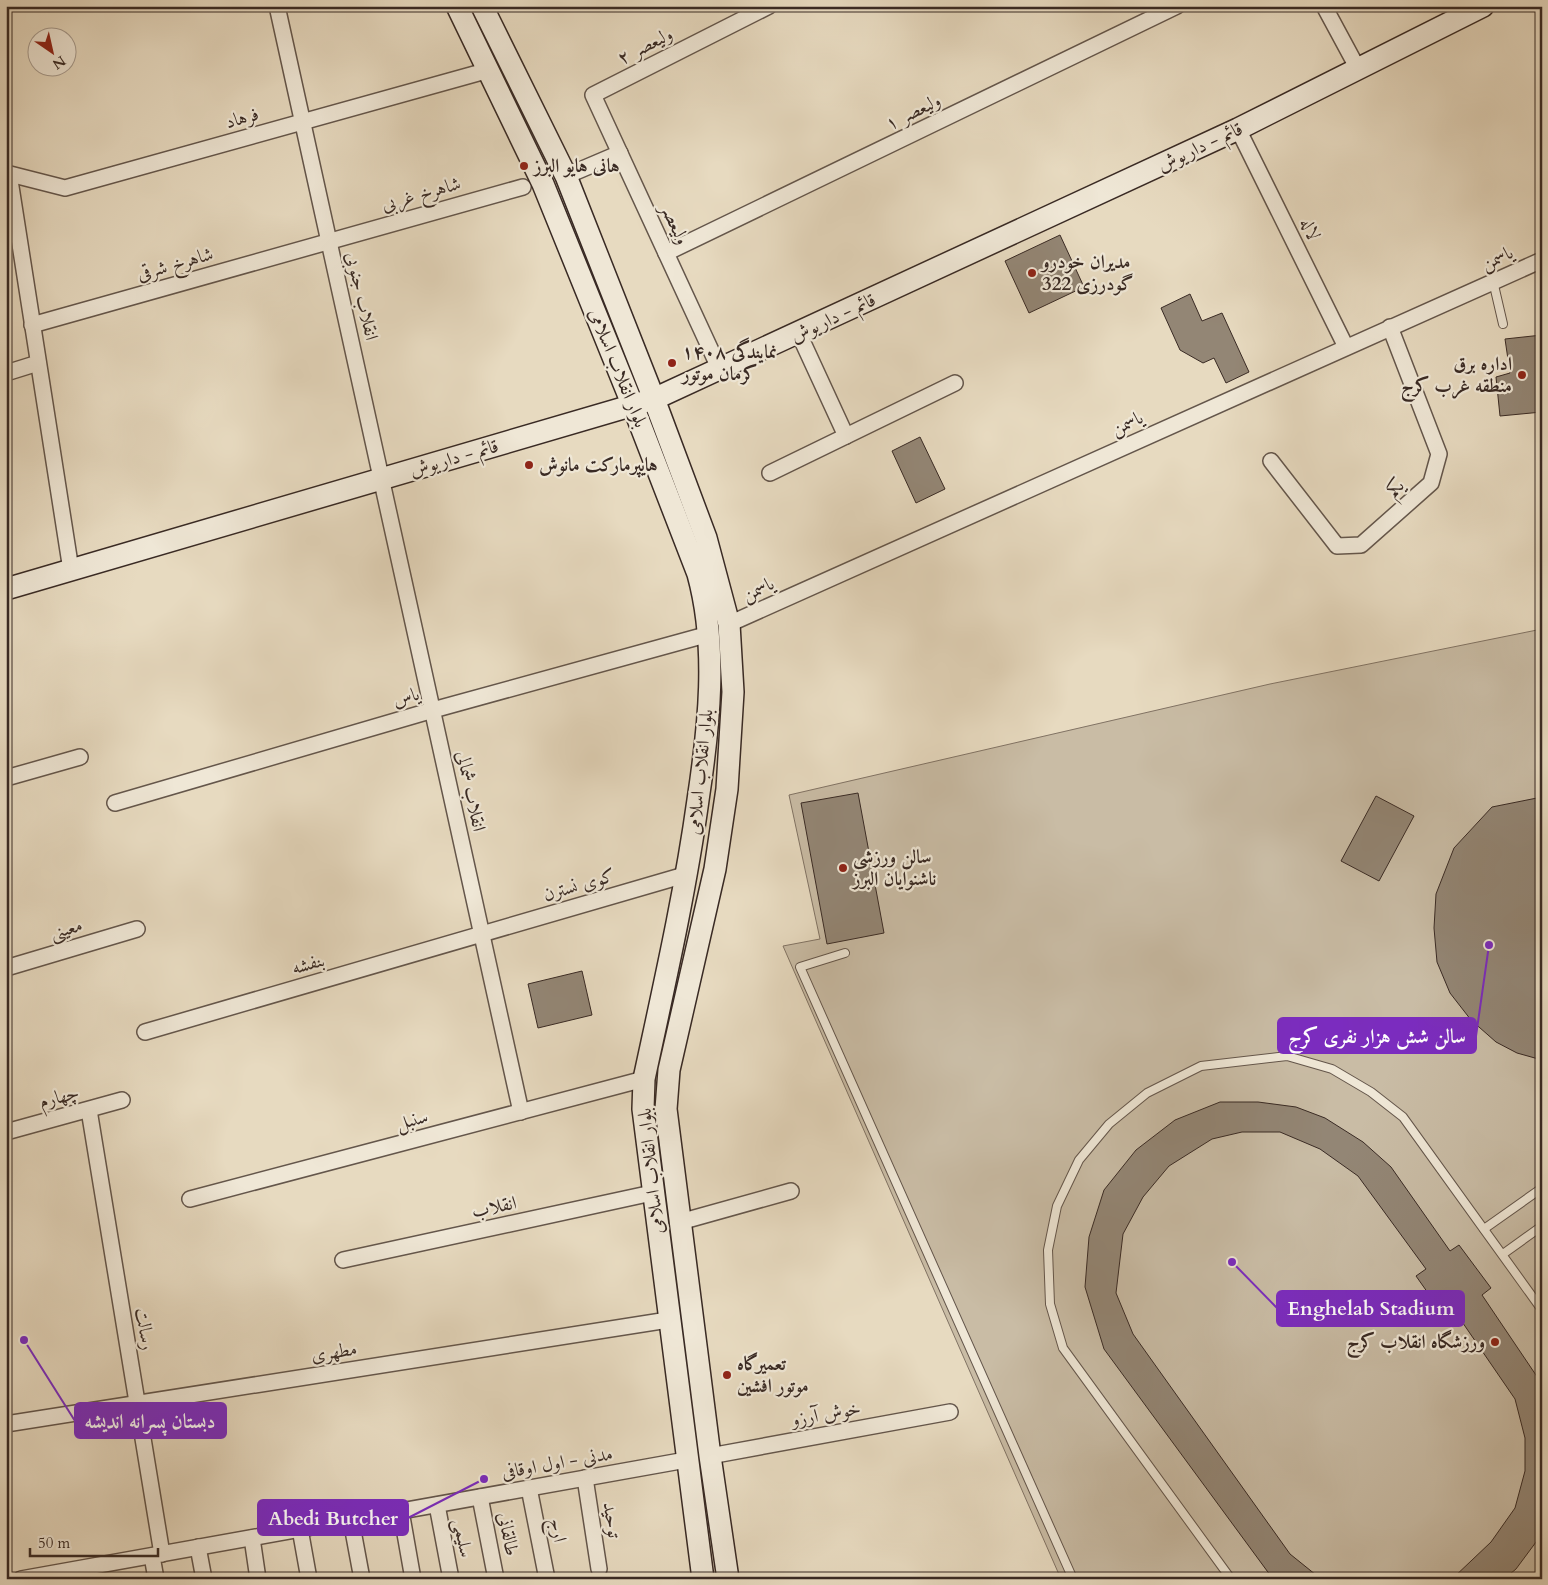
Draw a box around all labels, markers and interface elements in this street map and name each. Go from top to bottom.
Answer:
street label: ولیعصر ۲ [613,21,677,71]
north arrow [28,28,78,78]
text: N [49,51,69,74]
street label: ولیعصر ۱ [881,87,945,137]
street label: فرهاد [222,101,262,135]
street label: قائم - داریوش [1153,116,1248,181]
place label: هانی هایو البرز [532,153,620,179]
marker: هانی هایو البرز [518,160,530,172]
street label: شاهرخ غربی [378,170,465,222]
street label: ولیعصر [653,197,696,249]
street label: لاله [1293,213,1327,245]
street label: یاسمن [1477,239,1519,277]
street label: شاهرخ شرقی [134,241,217,291]
street label: انقلاب جنوبی [338,249,385,343]
place label: مدیران خودرو گودرزی 322 [1040,249,1134,297]
marker: مدیران خودرو گودرزی 322 [1026,267,1038,279]
street label: قائم - داریوش [786,287,881,352]
street label: بلوار انقلاب اسلامی [582,305,654,431]
place label: نمایندگی ۱۴۰۸ کرمان موتور [680,337,777,387]
place label: اداره برق منطقه غرب کرج [1401,351,1512,403]
marker: نمایندگی ۱۴۰۸ کرمان موتور [666,357,678,369]
marker: اداره برق منطقه غرب کرج [1516,369,1528,381]
street label: یاسمن [1107,404,1149,442]
street label: قائم - داریوش [406,433,502,486]
place label: هایپرمارکت مانوش [539,452,658,478]
marker: هایپرمارکت مانوش [523,459,535,471]
street label: یکم [1380,472,1414,506]
street label: یاسمن [738,570,780,608]
street label: یاس [390,680,424,713]
street label: بلوار انقلاب اسلامی [680,708,720,836]
street label: انقلاب شمالی [450,748,492,834]
place label: سالن ورزشی ناشنوایان البرز [851,844,937,892]
street label: کوی نسترن [540,862,618,908]
marker: سالن ورزشی ناشنوایان البرز [837,862,849,874]
street label: معینی [47,912,85,946]
street label: بنفشه [289,947,327,981]
callout: سالن شش هزار نفری کرج [1278,1018,1476,1053]
text: سالن شش هزار نفری کرج [1288,1023,1466,1055]
street label: چهارم [36,1079,83,1118]
street label: سنبل [393,1103,431,1137]
street label: بلوار انقلاب اسلامی [631,1107,671,1235]
street label: انقلاب [469,1190,519,1224]
callout: Enghelab Stadium [1277,1291,1464,1326]
text: Enghelab Stadium [1287,1295,1455,1322]
street label: رسالت [129,1306,161,1352]
place label: ورزشگاه انقلاب کرج [1346,1329,1485,1359]
street label: مطهری [309,1336,359,1368]
marker: ورزشگاه انقلاب کرج [1489,1336,1501,1348]
place label: تعمیرگاه موتور افشین [737,1351,809,1399]
marker: تعمیرگاه موتور افشین [721,1369,733,1381]
street label: خوش آرزو [787,1395,863,1433]
callout: دبستان پسرانه اندیشه [75,1403,226,1438]
text: دبستان پسرانه اندیشه [84,1408,216,1436]
street label: مدنی - اول اوقافی [499,1440,615,1486]
callout: Abedi Butcher [258,1500,408,1535]
street label: توحید [596,1500,628,1540]
text: Abedi Butcher [268,1505,399,1532]
street label: طالقانی [491,1510,525,1558]
street label: سلیمی [447,1516,479,1560]
street label: ارج [539,1516,573,1545]
scale bar [30,1525,158,1557]
text: 50 m [38,1533,70,1553]

